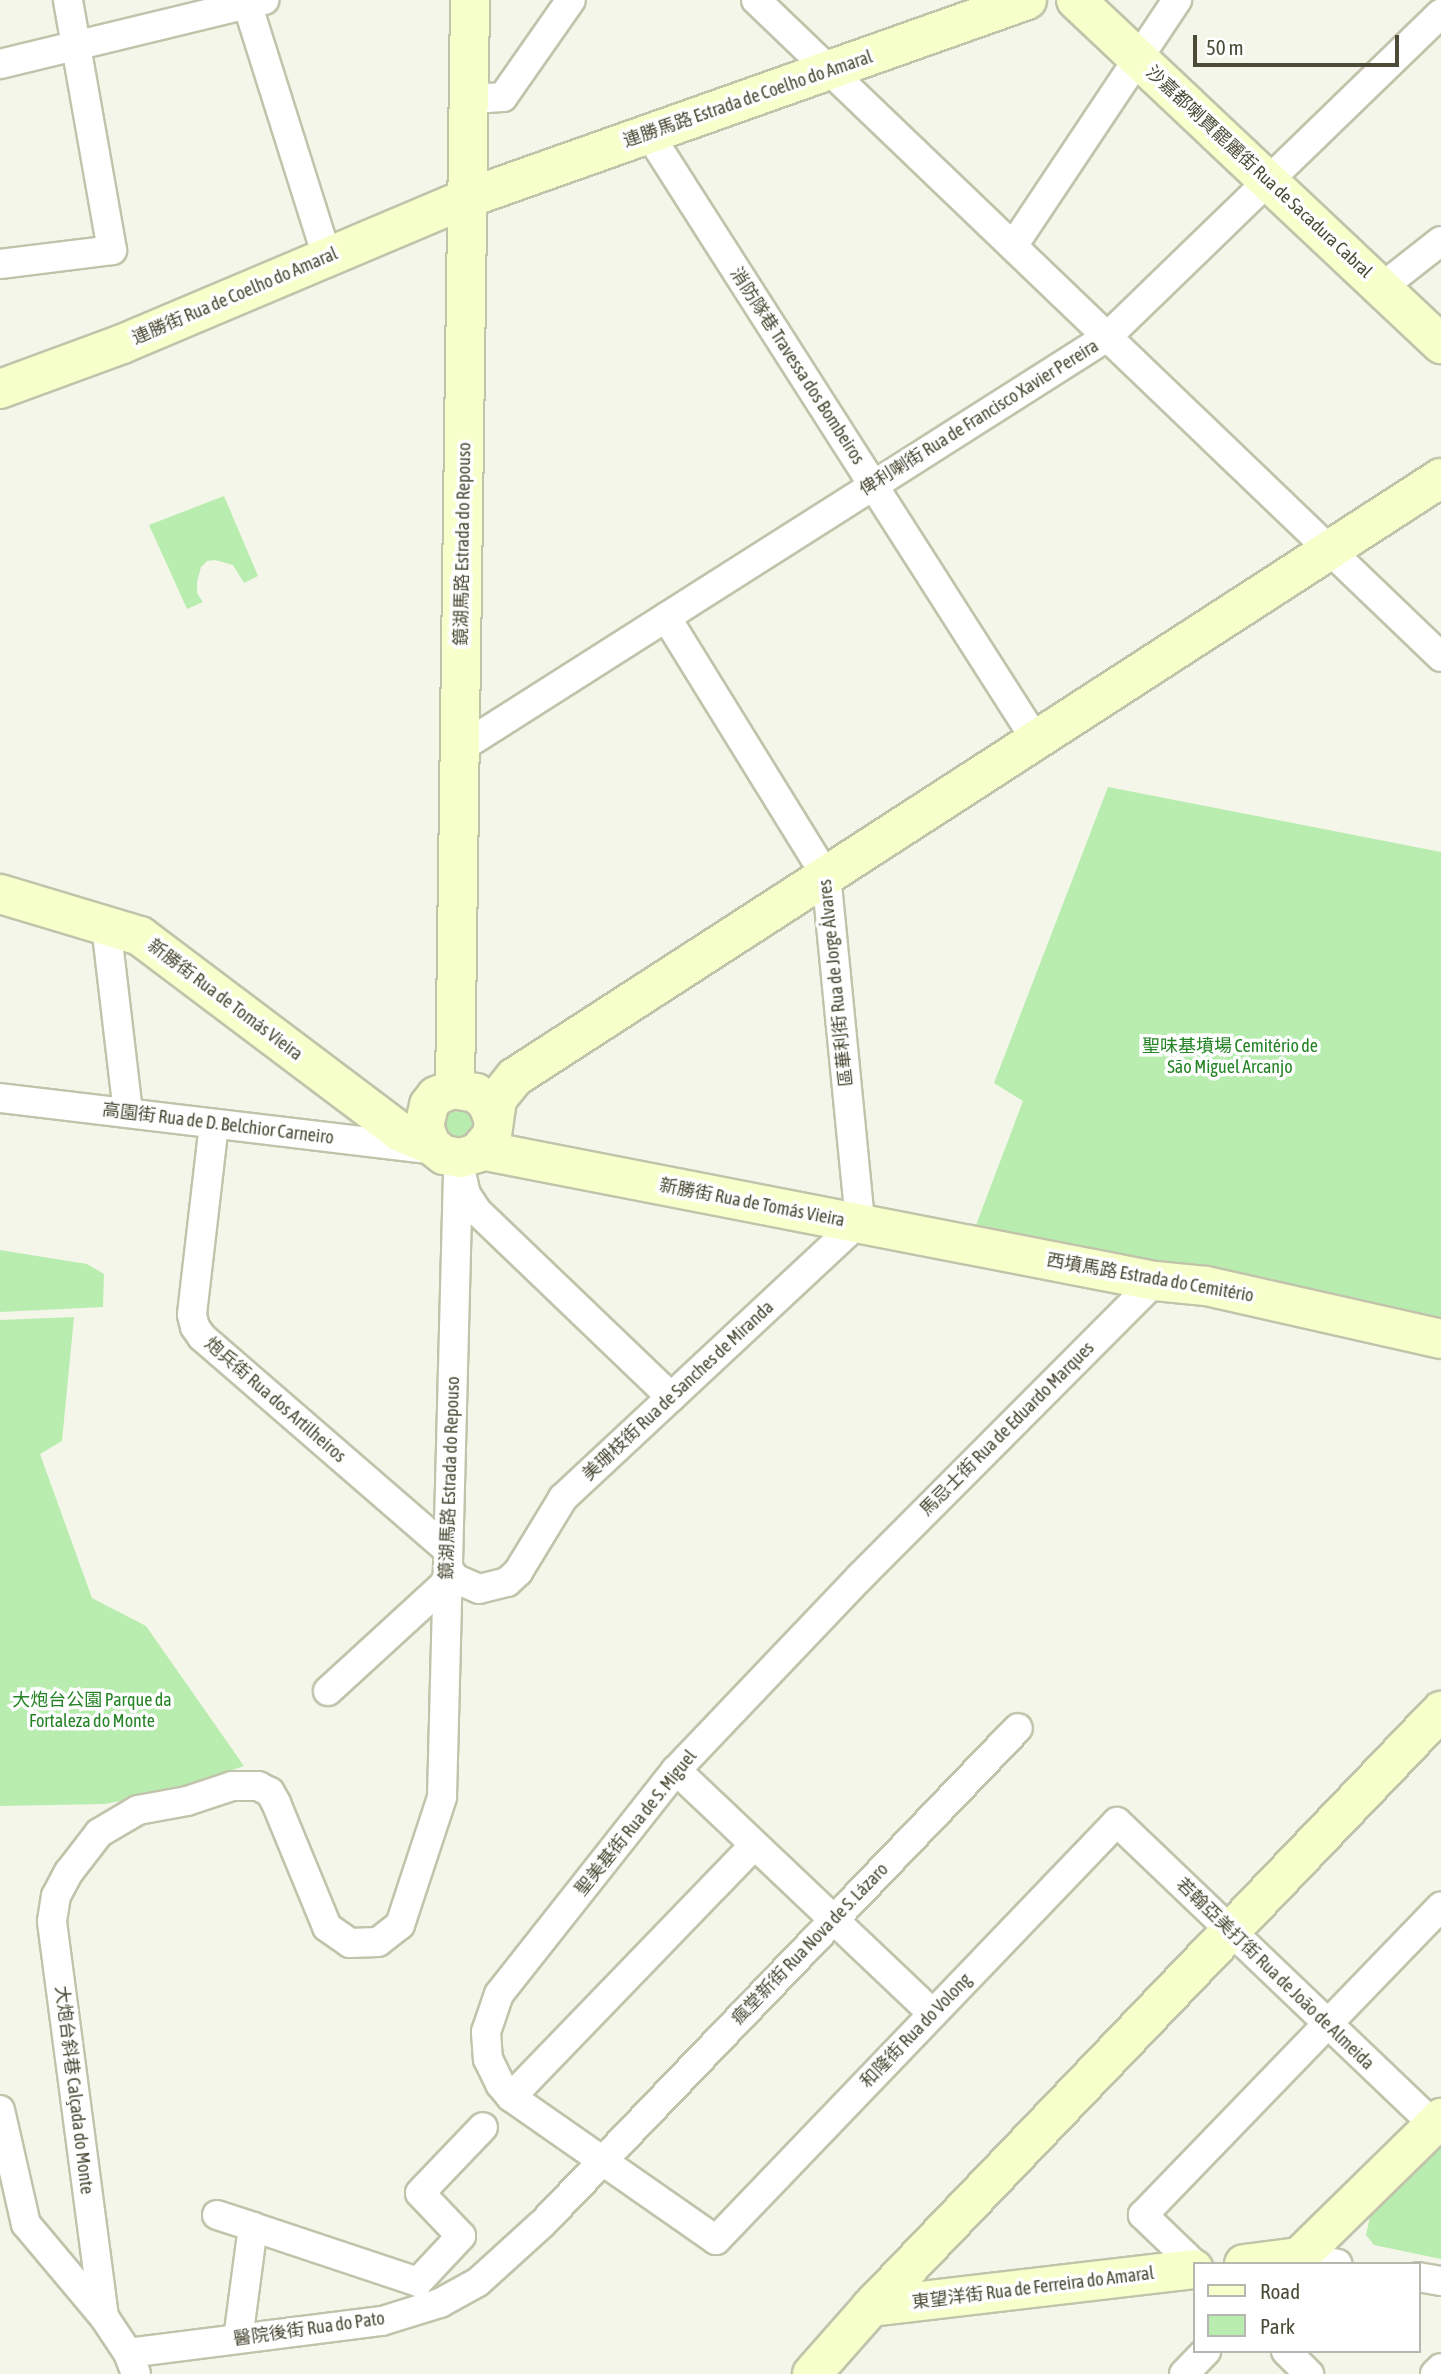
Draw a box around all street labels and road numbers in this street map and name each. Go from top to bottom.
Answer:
street label: 連勝馬路 Estrada de Coelho do Amaral [620,46,876,152]
street label: 沙嘉都喇賈罷麗街 Rua de Sacadura Cabral [1141,61,1377,283]
street label: 連勝街 Rua de Coelho do Amaral [129,243,341,349]
street label: 消防隊巷 Travessa dos Bombeiros [725,264,869,468]
street label: 俾利喇街 Rua de Francisco Xavier Pereira [856,335,1102,501]
street label: 鏡湖馬路 Estrada do Repouso [450,442,476,646]
street label: 區華利街 Rua de Jorge Álvares [814,878,858,1088]
street label: 新勝街 Rua de Tomás Vieira [143,935,307,1065]
street label: 高園街 Rua de D. Belchior Carneiro [101,1099,335,1149]
street label: 新勝街 Rua de Tomás Vieira [658,1174,846,1232]
street label: 西墳馬路 Estrada do Cemitério [1045,1249,1255,1307]
street label: 美珊枝街 Rua de Sanches de Miranda [578,1297,778,1485]
street label: 炮兵街 Rua dos Artilheiros [200,1333,350,1467]
street label: 馬忌士街 Rua de Eduardo Marques [915,1337,1099,1521]
street label: 鏡湖馬路 Estrada do Repouso [436,1376,464,1580]
street label: 聖美基街 Rua de S. Miguel [571,1746,701,1900]
street label: 瘋堂新街 Rua Nova de S. Lázaro [727,1859,893,2029]
street label: 若翰亞美打街 Rua de João de Almeida [1172,1874,1378,2074]
street label: 和隆街 Rua do Volong [856,1969,976,2093]
street label: 大炮台斜巷 Calçada do Monte [50,1985,98,2195]
street label: 東望洋街 Rua de Ferreira do Amaral [911,2262,1155,2314]
street label: 醫院後街 Rua do Pato [232,2308,386,2350]

